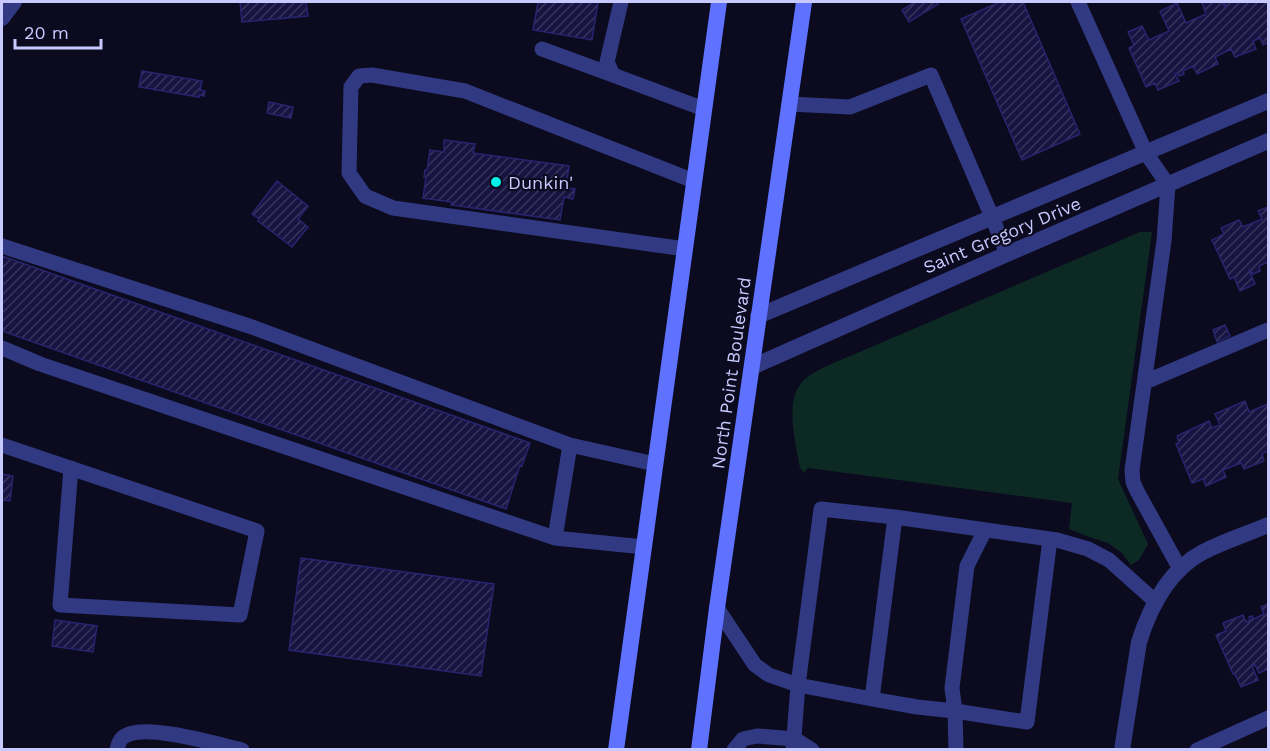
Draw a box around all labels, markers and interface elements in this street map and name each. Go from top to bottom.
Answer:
scale bar [15,12,100,50]
text: 20 m [24,22,69,43]
place label: Dunkin' [508,172,573,193]
marker: Dunkin' [489,175,503,189]
street label: Saint Gregory Drive [920,192,1084,278]
street label: North Point Boulevard [707,276,755,470]

